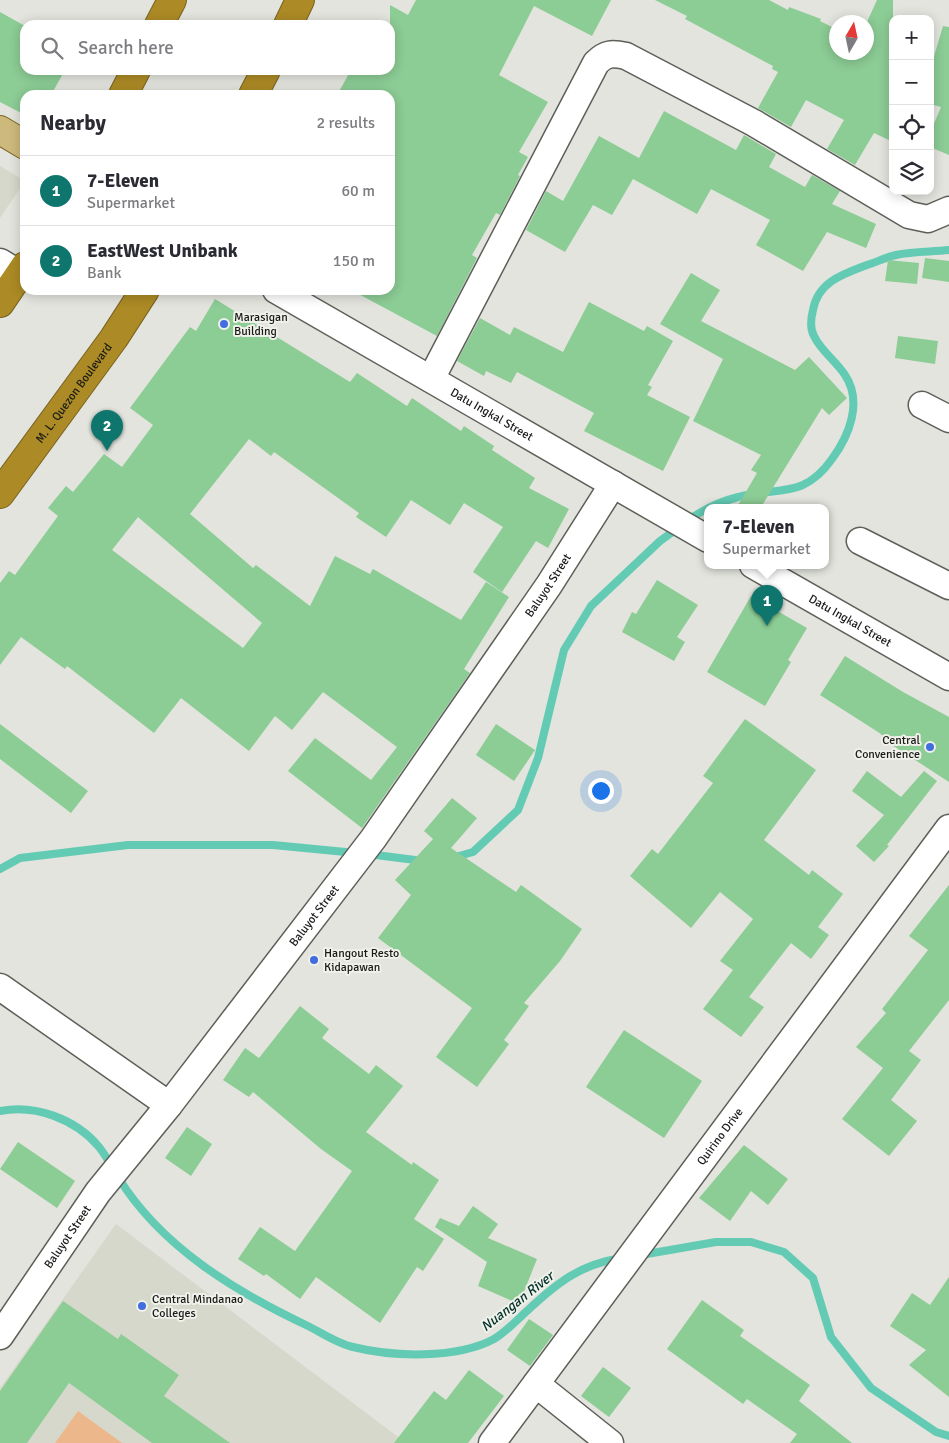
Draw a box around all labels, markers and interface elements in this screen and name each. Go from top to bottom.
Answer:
north arrow [829,15,874,60]
map controls [889,15,934,195]
button: + [889,15,934,60]
search box [20,20,395,75]
icon: search [38,34,66,62]
text: Search here [78,36,174,60]
button: − [889,60,934,105]
button: locate [889,105,934,150]
text: Nearby [40,110,106,136]
text: 2 results [316,113,375,133]
button: layers [889,150,934,195]
text: 7-Eleven [87,169,159,193]
text: 1 [52,181,60,201]
text: 60 m [341,181,375,201]
text: Supermarket [87,193,175,213]
text: EastWest Unibank [87,239,238,263]
text: 2 [52,251,60,271]
text: 150 m [333,251,375,271]
text: Bank [87,263,122,283]
place label: Marasigan Building [234,310,288,339]
marker: Marasigan Building [218,318,230,330]
street label: M. L. Quezon Boulevard [33,340,116,446]
street label: Datu Ingkal Street [447,385,536,445]
pin: 2 [91,410,123,451]
popup [704,504,829,569]
text: 7-Eleven [722,515,795,539]
text: Supermarket [722,539,811,559]
street label: Baluyot Street [522,551,575,620]
pin: 1 [751,585,783,626]
street label: Datu Ingkal Street [806,591,894,651]
place label: Central Convenience [855,733,920,762]
marker: Central Convenience [924,741,936,753]
your location [588,778,614,804]
street label: Baluyot Street [286,882,343,950]
place label: Hangout Resto Kidapawan [324,946,399,975]
marker: Hangout Resto Kidapawan [308,954,320,966]
street label: Quirino Drive [694,1105,746,1168]
street label: Baluyot Street [41,1203,95,1272]
water label: Nuangan River [478,1267,558,1335]
place label: Central Mindanao Colleges [152,1292,243,1321]
marker: Central Mindanao Colleges [136,1300,148,1312]

